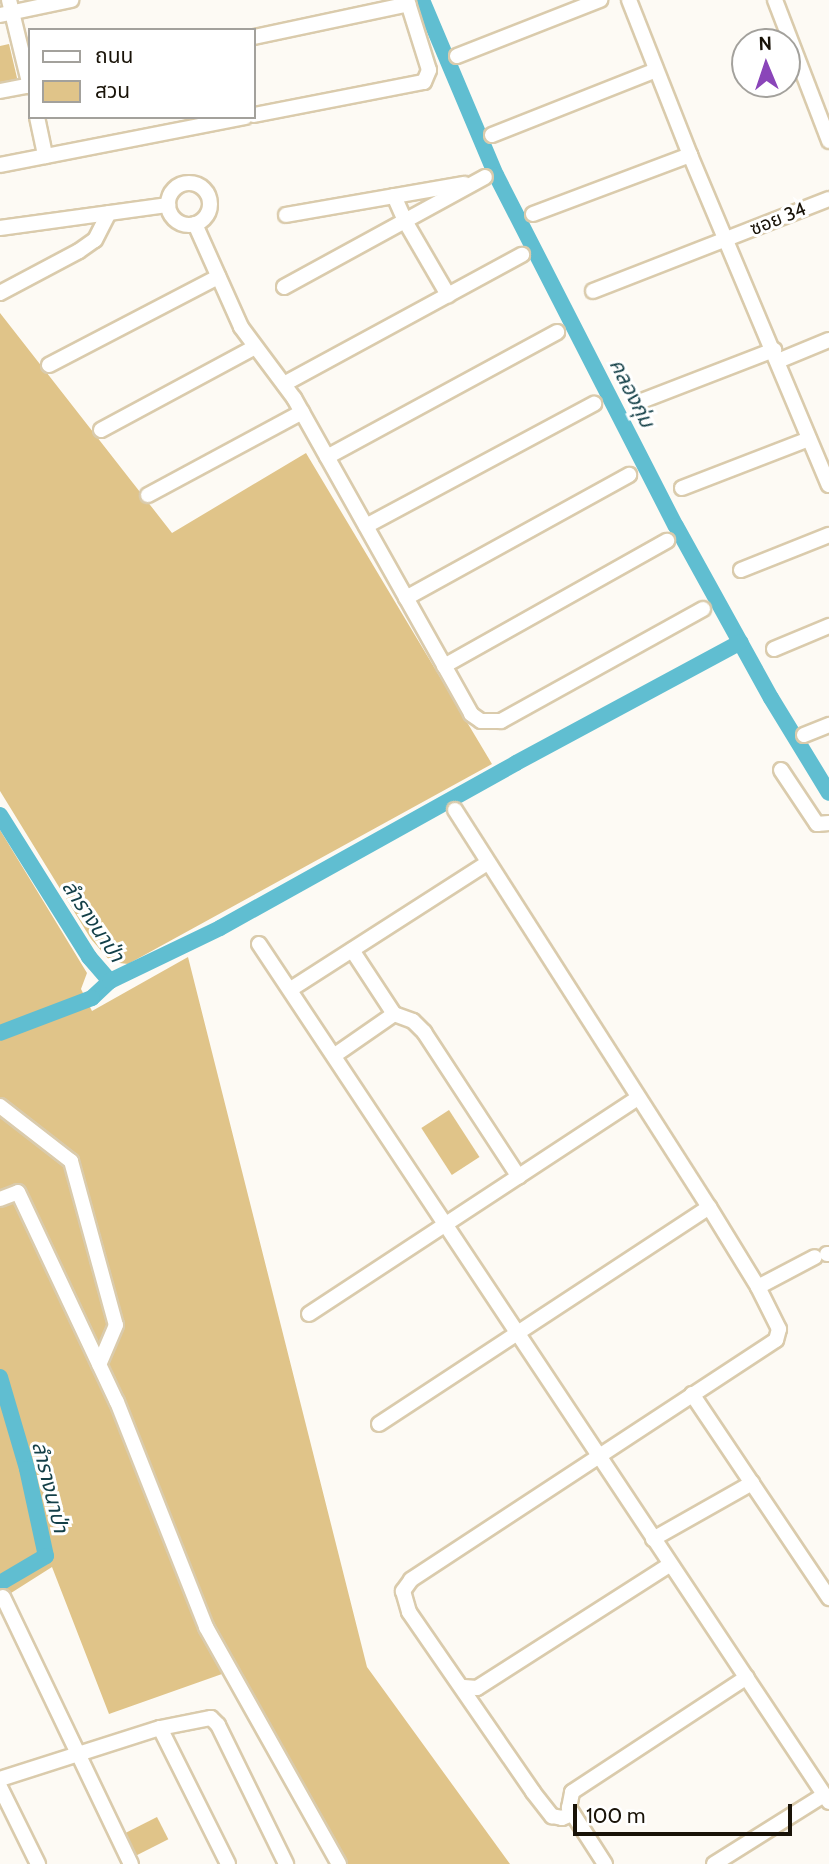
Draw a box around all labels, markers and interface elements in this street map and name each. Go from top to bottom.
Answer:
legend [28,28,256,119]
north arrow [731,28,801,98]
text: N [758,32,772,55]
text: ถนน [95,43,133,68]
text: สวน [95,78,130,103]
street label: ซอย 34 [747,198,809,240]
water label: คลองกุ่ม [604,354,660,432]
water label: ลำรางนาป่า [56,875,130,967]
water label: ลำรางนาป่า [27,1439,73,1535]
scale bar [577,1790,796,1834]
text: 100 m [586,1803,645,1828]

